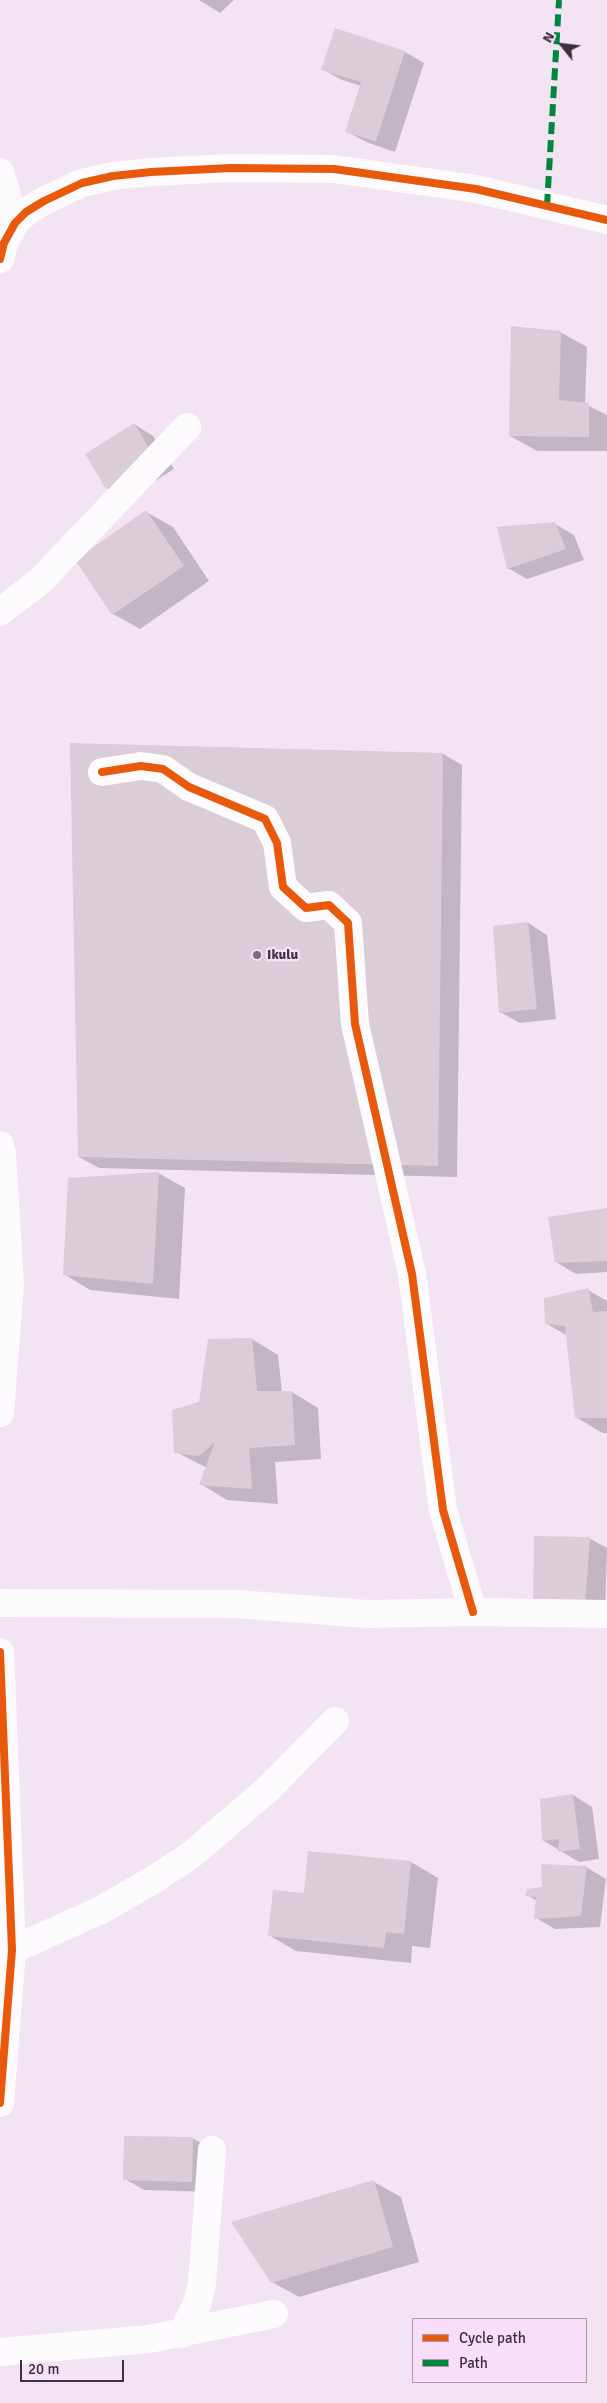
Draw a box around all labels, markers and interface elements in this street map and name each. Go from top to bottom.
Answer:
north arrow [537,20,587,70]
text: N [539,29,558,46]
place label: Ikulu [267,947,298,963]
marker: Ikulu [251,949,263,961]
legend [412,2318,587,2383]
text: Cycle path [459,2329,526,2347]
scale bar [22,2350,126,2382]
text: Path [459,2354,488,2372]
text: 20 m [28,2360,59,2378]

